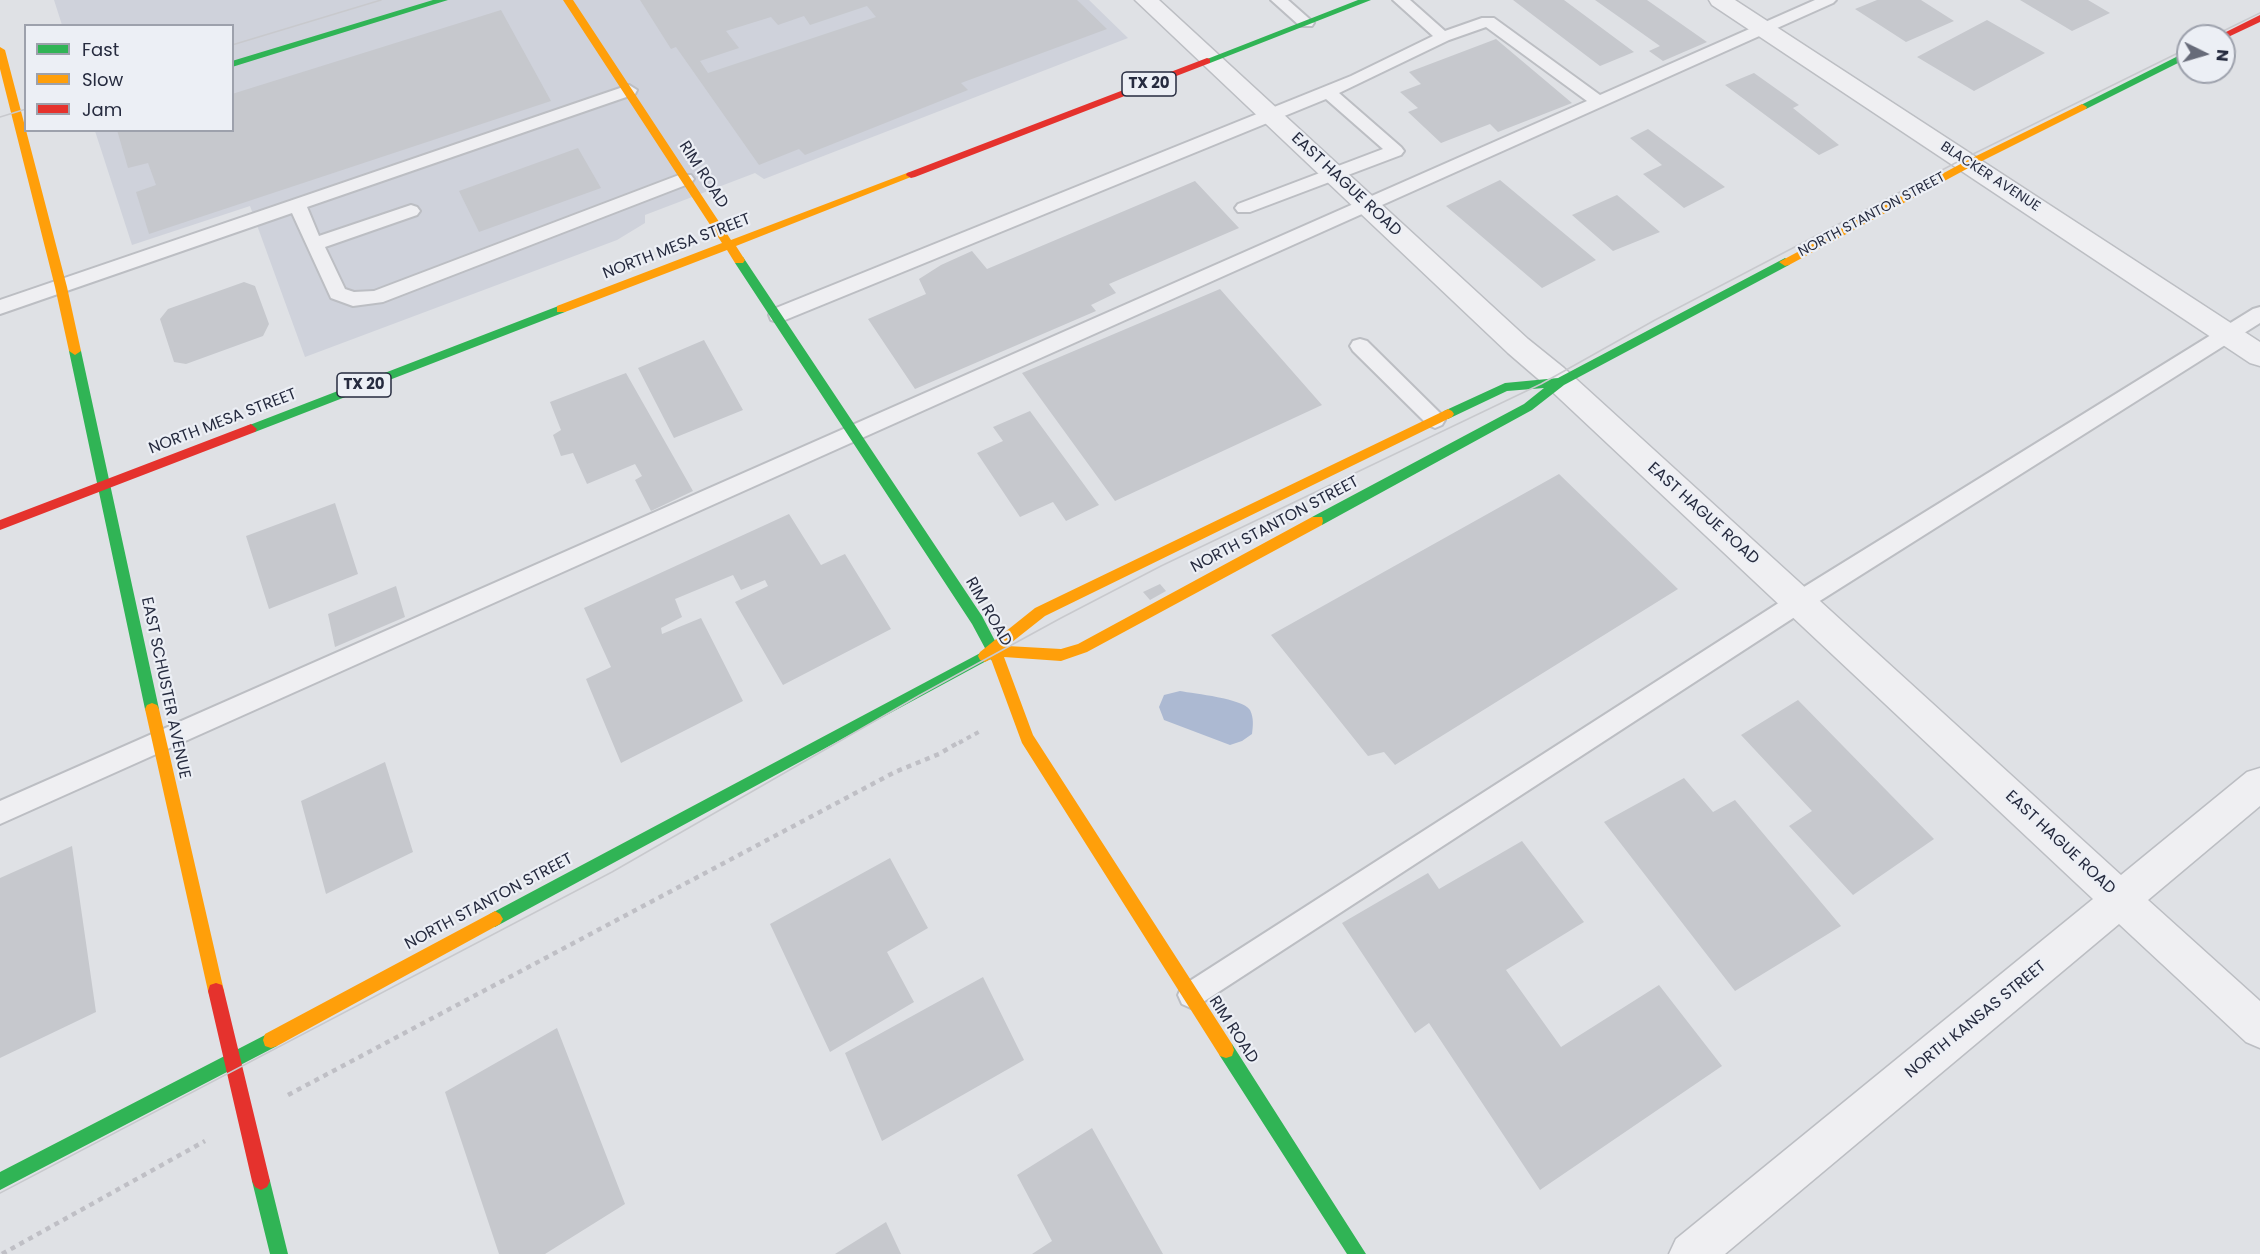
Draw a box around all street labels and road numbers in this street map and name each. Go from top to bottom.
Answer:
road number: TX 20 [1122,72,1176,96]
street label: EAST HAGUE ROAD [1287,129,1405,241]
street label: RIM ROAD [674,138,732,212]
street label: BLACKER AVENUE [1937,139,2043,215]
street label: NORTH STANTON STREET [1796,169,1948,261]
street label: NORTH MESA STREET [600,210,754,284]
road number: TX 20 [337,373,391,397]
street label: NORTH MESA STREET [146,385,300,459]
street label: EAST HAGUE ROAD [1643,459,1763,569]
street label: NORTH STANTON STREET [1188,473,1362,577]
street label: RIM ROAD [961,574,1015,650]
street label: EAST SCHUSTER AVENUE [136,595,194,781]
street label: EAST HAGUE ROAD [2001,787,2119,899]
street label: NORTH STANTON STREET [402,850,576,954]
street label: NORTH KANSAS STREET [1902,957,2050,1083]
street label: RIM ROAD [1204,993,1262,1067]

